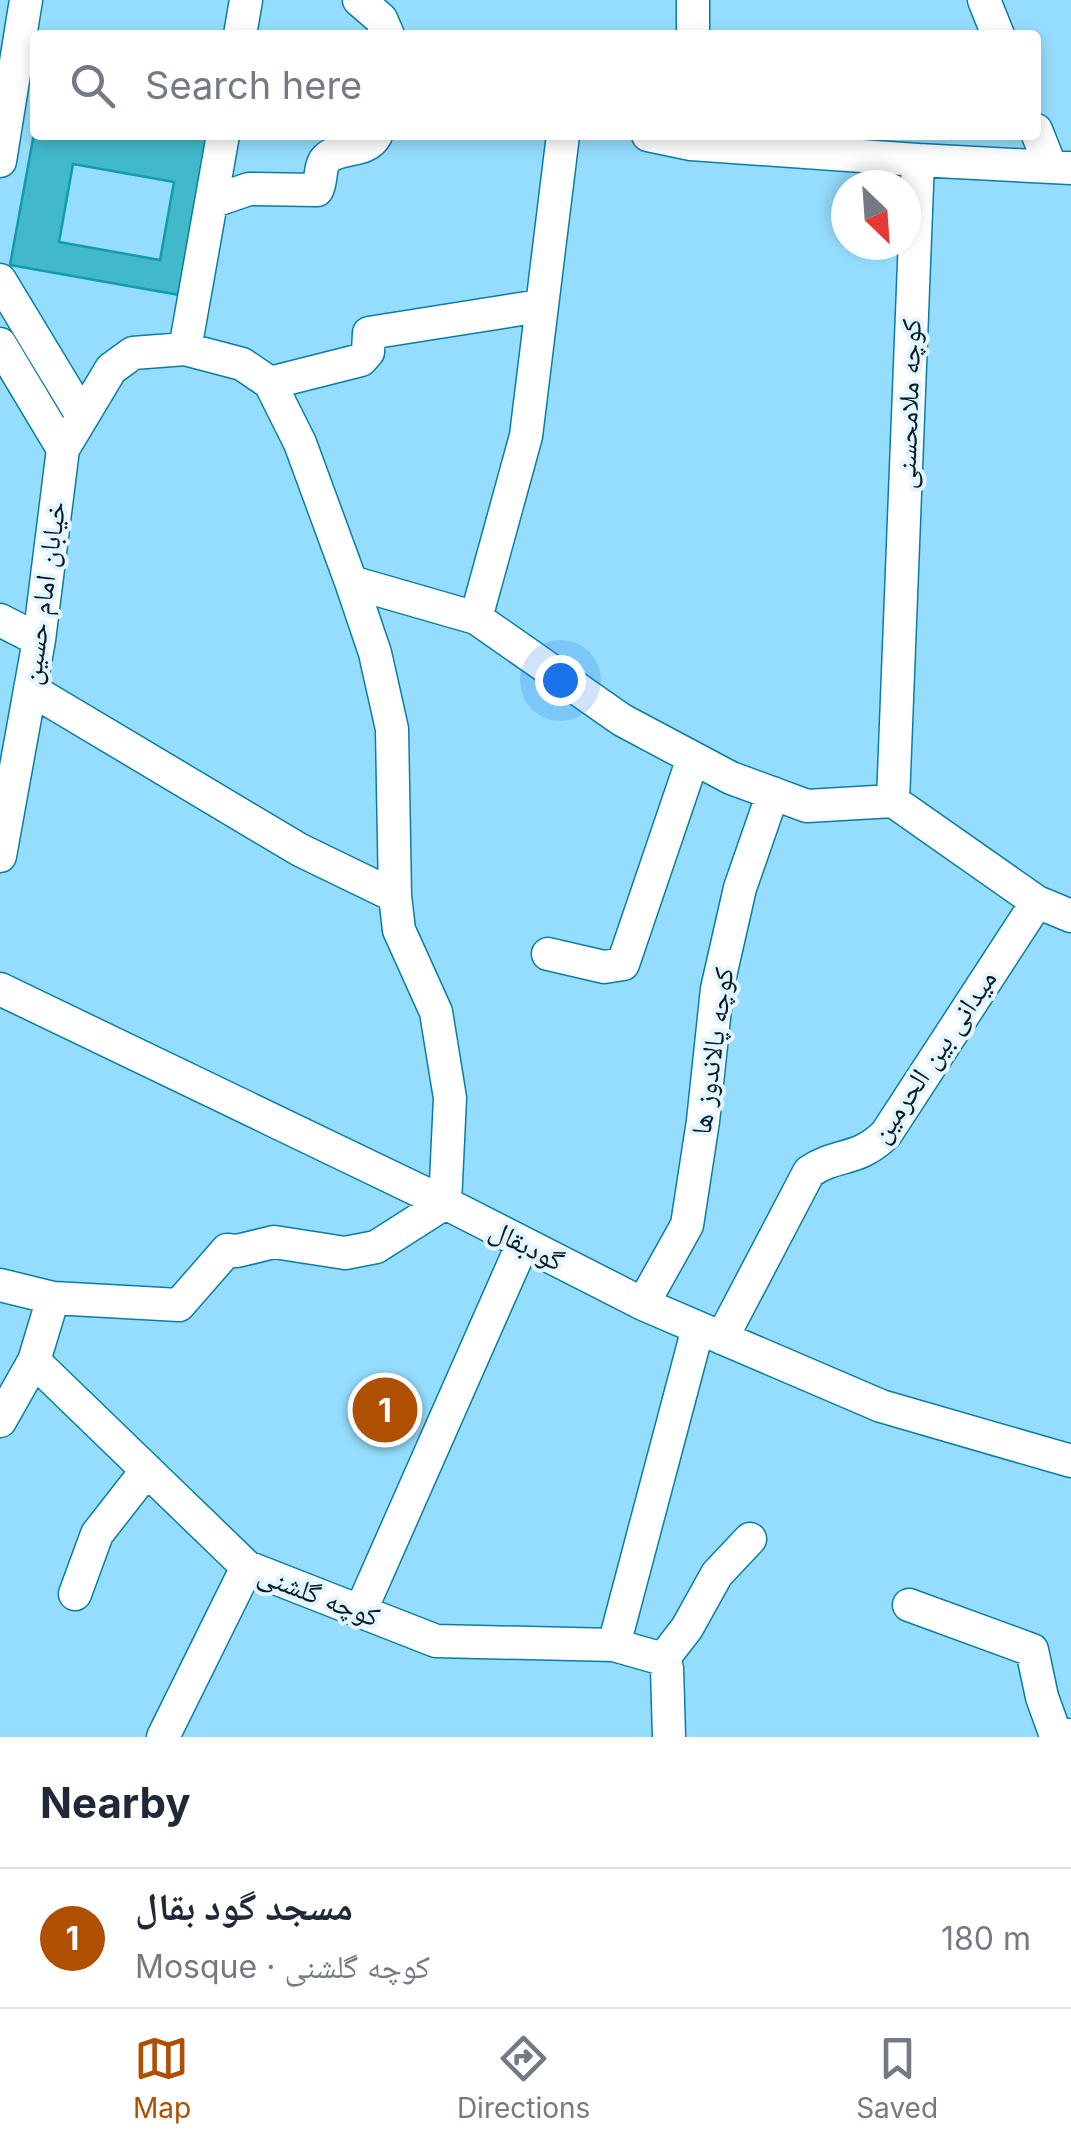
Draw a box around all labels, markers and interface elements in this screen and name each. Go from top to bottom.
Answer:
search box [30,30,1041,140]
icon: search [65,58,120,113]
text: Search here [145,62,362,108]
north arrow [831,170,921,260]
street label: کوچه ملامحسنی [888,318,929,490]
street label: خیابان امام حسین [13,499,75,687]
your location [535,655,586,706]
street label: میدانی بین الحرمین [863,963,1004,1150]
street label: کوچه پالاندوز ها [683,965,741,1137]
street label: گودبقال [484,1212,570,1278]
pin: 1 [352,1372,418,1448]
street label: کوچه گلشنی [253,1556,385,1635]
text: Nearby [40,1777,191,1828]
text: مسجد گود بقال [135,1883,353,1929]
text: 1 [66,1919,79,1958]
text: 180 m [941,1919,1031,1958]
text: Mosque · کوچه گلشنی [135,1947,430,1986]
tab: Map [133,2031,191,2125]
tab: Directions [457,2031,590,2125]
tab: Saved [856,2031,938,2125]

